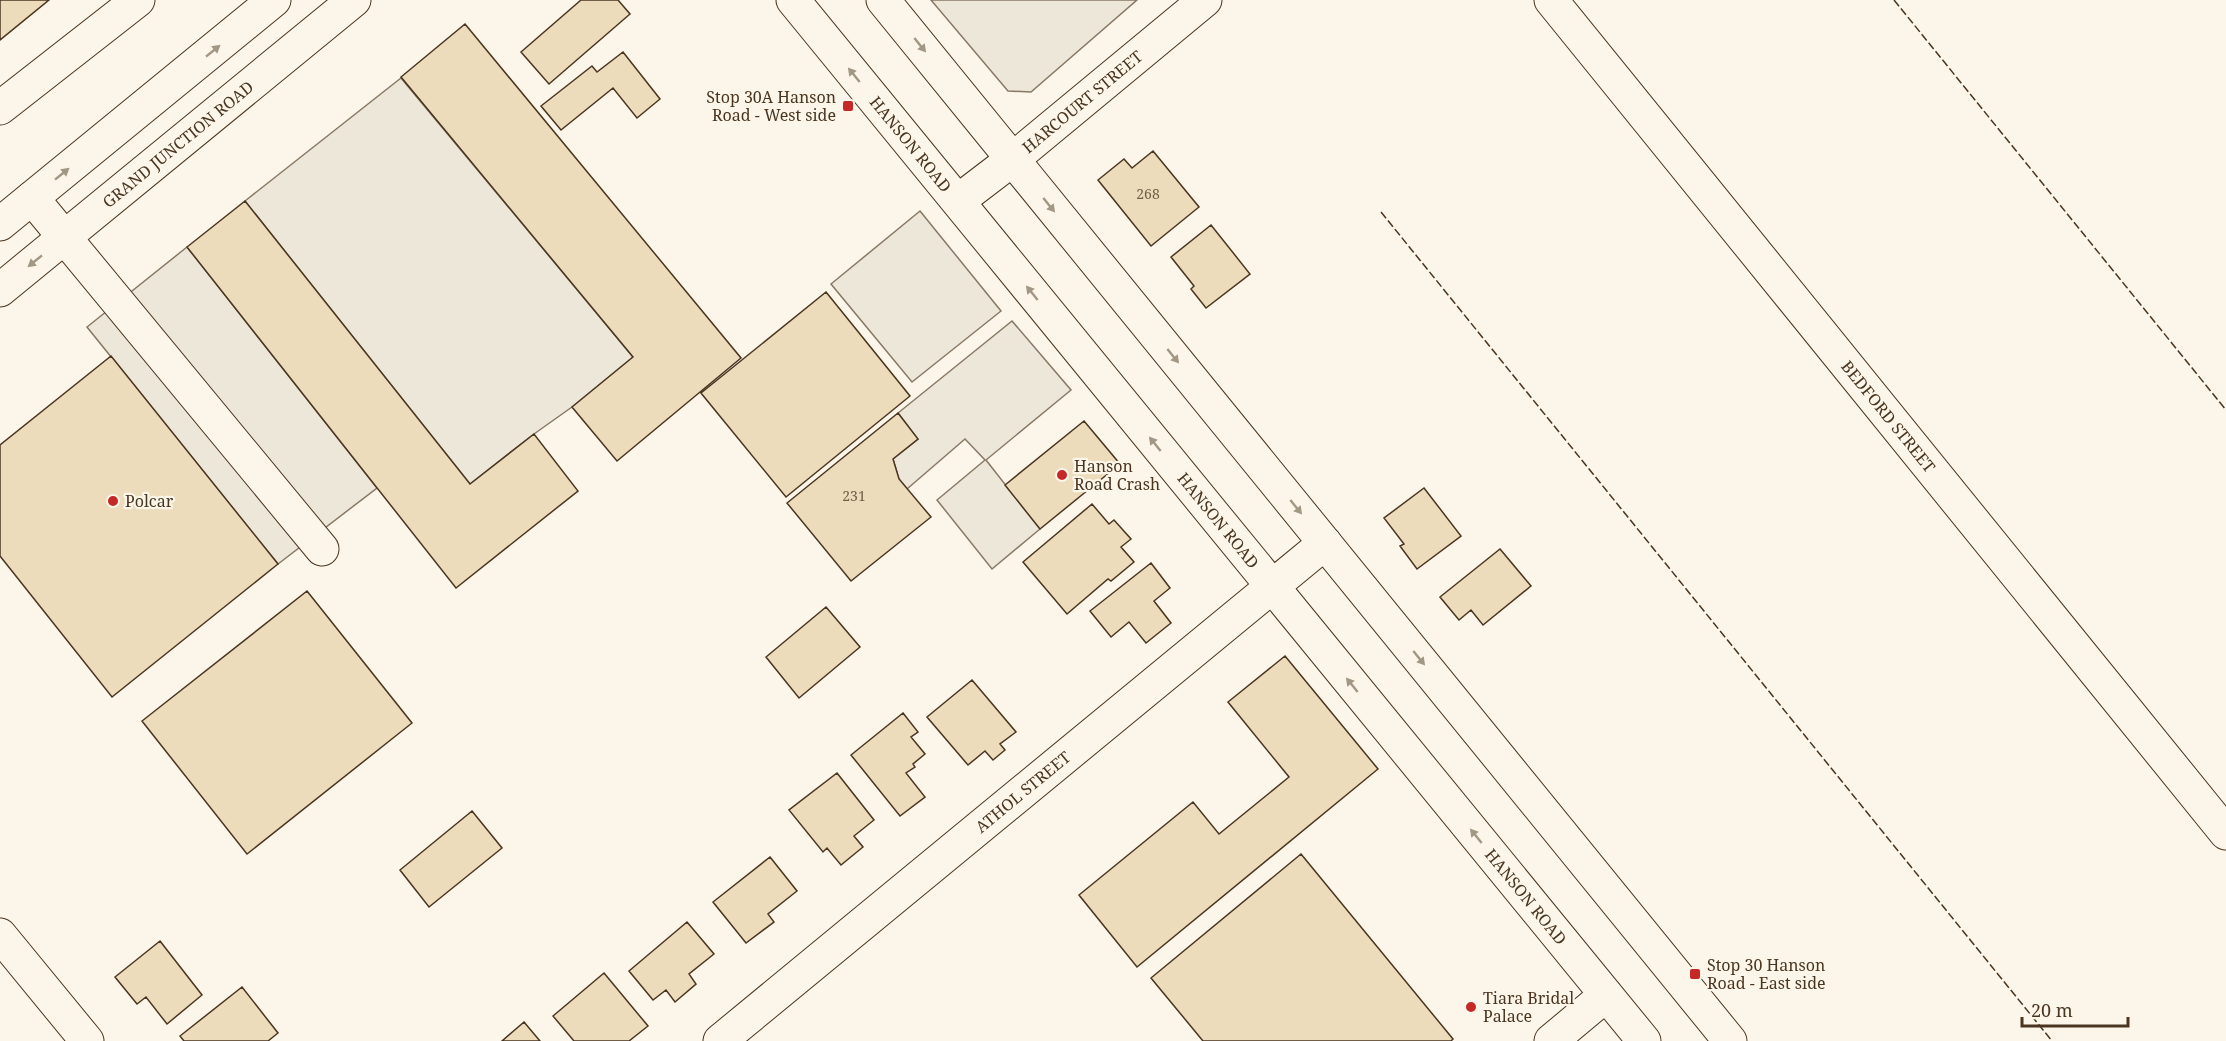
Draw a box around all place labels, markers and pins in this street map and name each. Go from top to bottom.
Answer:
place label: Stop 30A Hanson Road - West side [706,86,836,126]
marker: Stop 30A Hanson Road - West side [841,99,855,113]
place label: Hanson Road Crash [1074,455,1160,495]
marker: Hanson Road Crash [1055,468,1069,482]
place label: Polcar [125,490,174,512]
marker: Polcar [106,494,120,508]
place label: Stop 30 Hanson Road - East side [1707,954,1826,994]
marker: Stop 30 Hanson Road - East side [1688,967,1702,981]
place label: Tiara Bridal Palace [1483,987,1574,1027]
marker: Tiara Bridal Palace [1464,1000,1478,1014]

